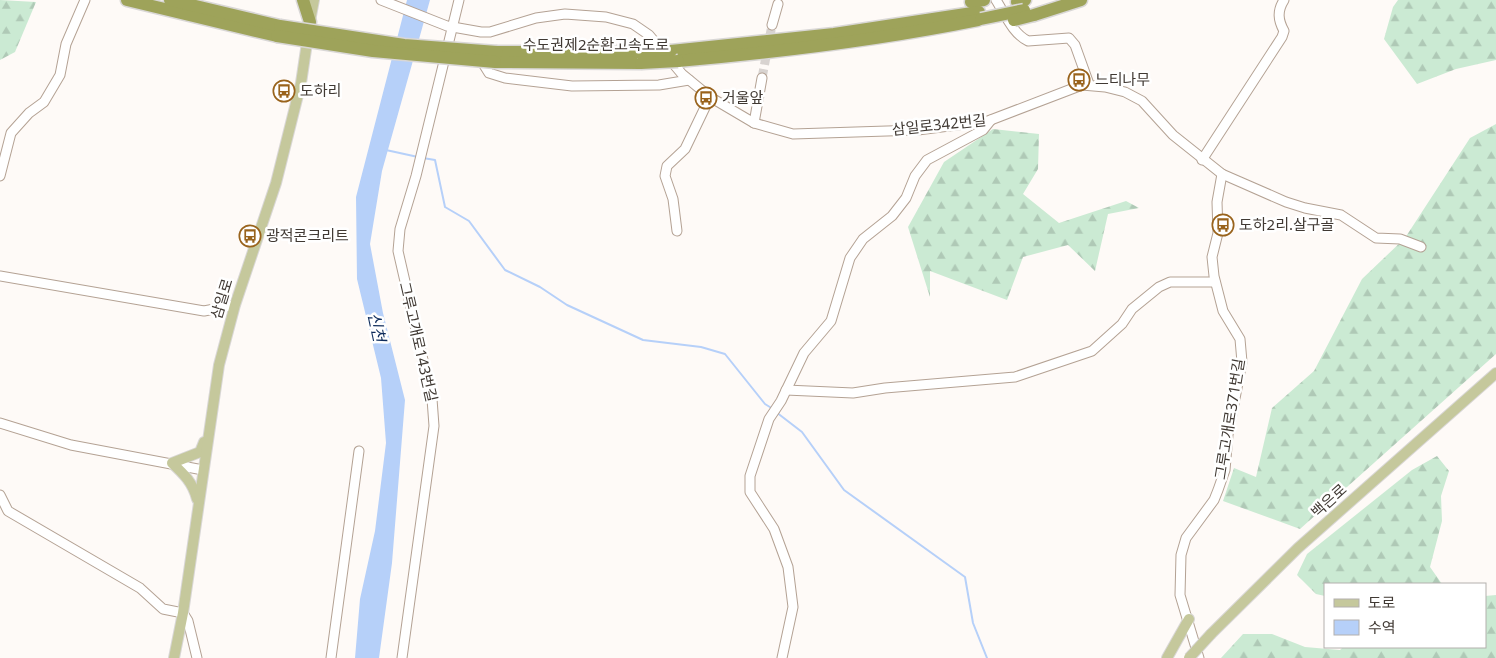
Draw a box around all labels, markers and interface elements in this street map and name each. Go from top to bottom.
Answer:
street label: 수도권제2순환고속도로 [523,34,669,54]
bus stop icon: 느티나무 [1067,68,1091,92]
place label: 느티나무 [1095,69,1150,89]
bus stop icon: 도하리 [272,79,296,103]
place label: 도하리 [300,80,341,100]
bus stop icon: 거울앞 [694,86,718,110]
place label: 거울앞 [722,87,764,107]
street label: 삼일로342번길 [891,109,987,139]
bus stop icon: 도하2리.살구골 [1211,213,1235,237]
place label: 도하2리.살구골 [1239,214,1334,234]
bus stop icon: 광적콘크리트 [238,224,262,248]
place label: 광적콘크리트 [266,225,349,245]
street label: 삼일로 [205,276,237,321]
street label: 그루고개로143번길 [395,280,442,404]
water label: 신천 [363,310,391,346]
street label: 그루고개로371번길 [1210,357,1248,481]
street label: 백은로 [1306,479,1350,522]
legend [1324,583,1486,648]
text: 도로 [1368,592,1396,612]
text: 수역 [1368,617,1396,637]

